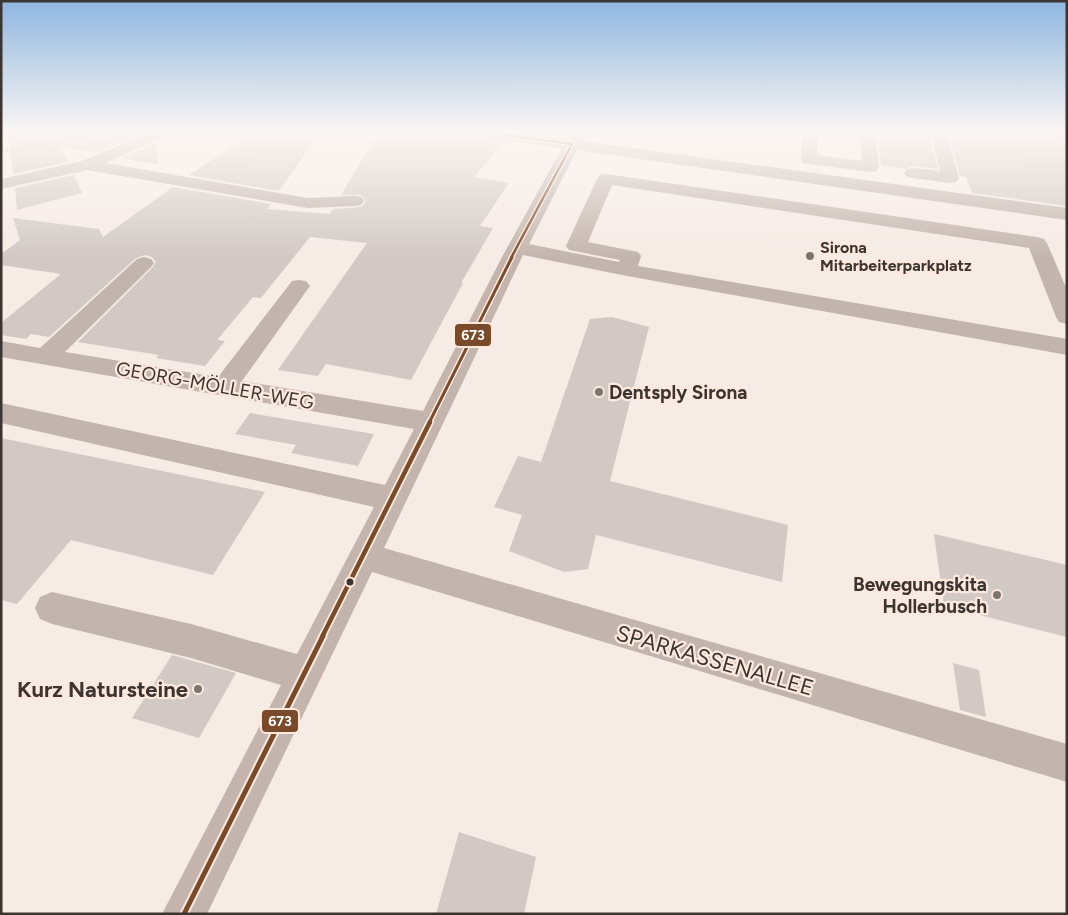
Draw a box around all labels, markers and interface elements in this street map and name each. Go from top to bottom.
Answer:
place label: Sirona Mitarbeiterparkplatz [820,238,972,275]
marker: Sirona Mitarbeiterparkplatz [804,250,816,262]
line badge: 673 [454,323,492,347]
text: 673 [461,327,485,344]
street label: GEORG-MÖLLER-WEG [114,357,316,414]
place label: Dentsply Sirona [609,381,747,404]
marker: Dentsply Sirona [593,386,605,398]
place label: Bewegungskita Hollerbusch [853,573,987,618]
unlabelled marker [345,577,355,587]
marker: Bewegungskita Hollerbusch [991,589,1003,601]
street label: SPARKASSENALLEE [613,619,817,702]
place label: Kurz Natursteine [17,676,188,703]
marker: Kurz Natursteine [192,683,204,695]
line badge: 673 [261,709,299,733]
text: 673 [268,713,292,730]

